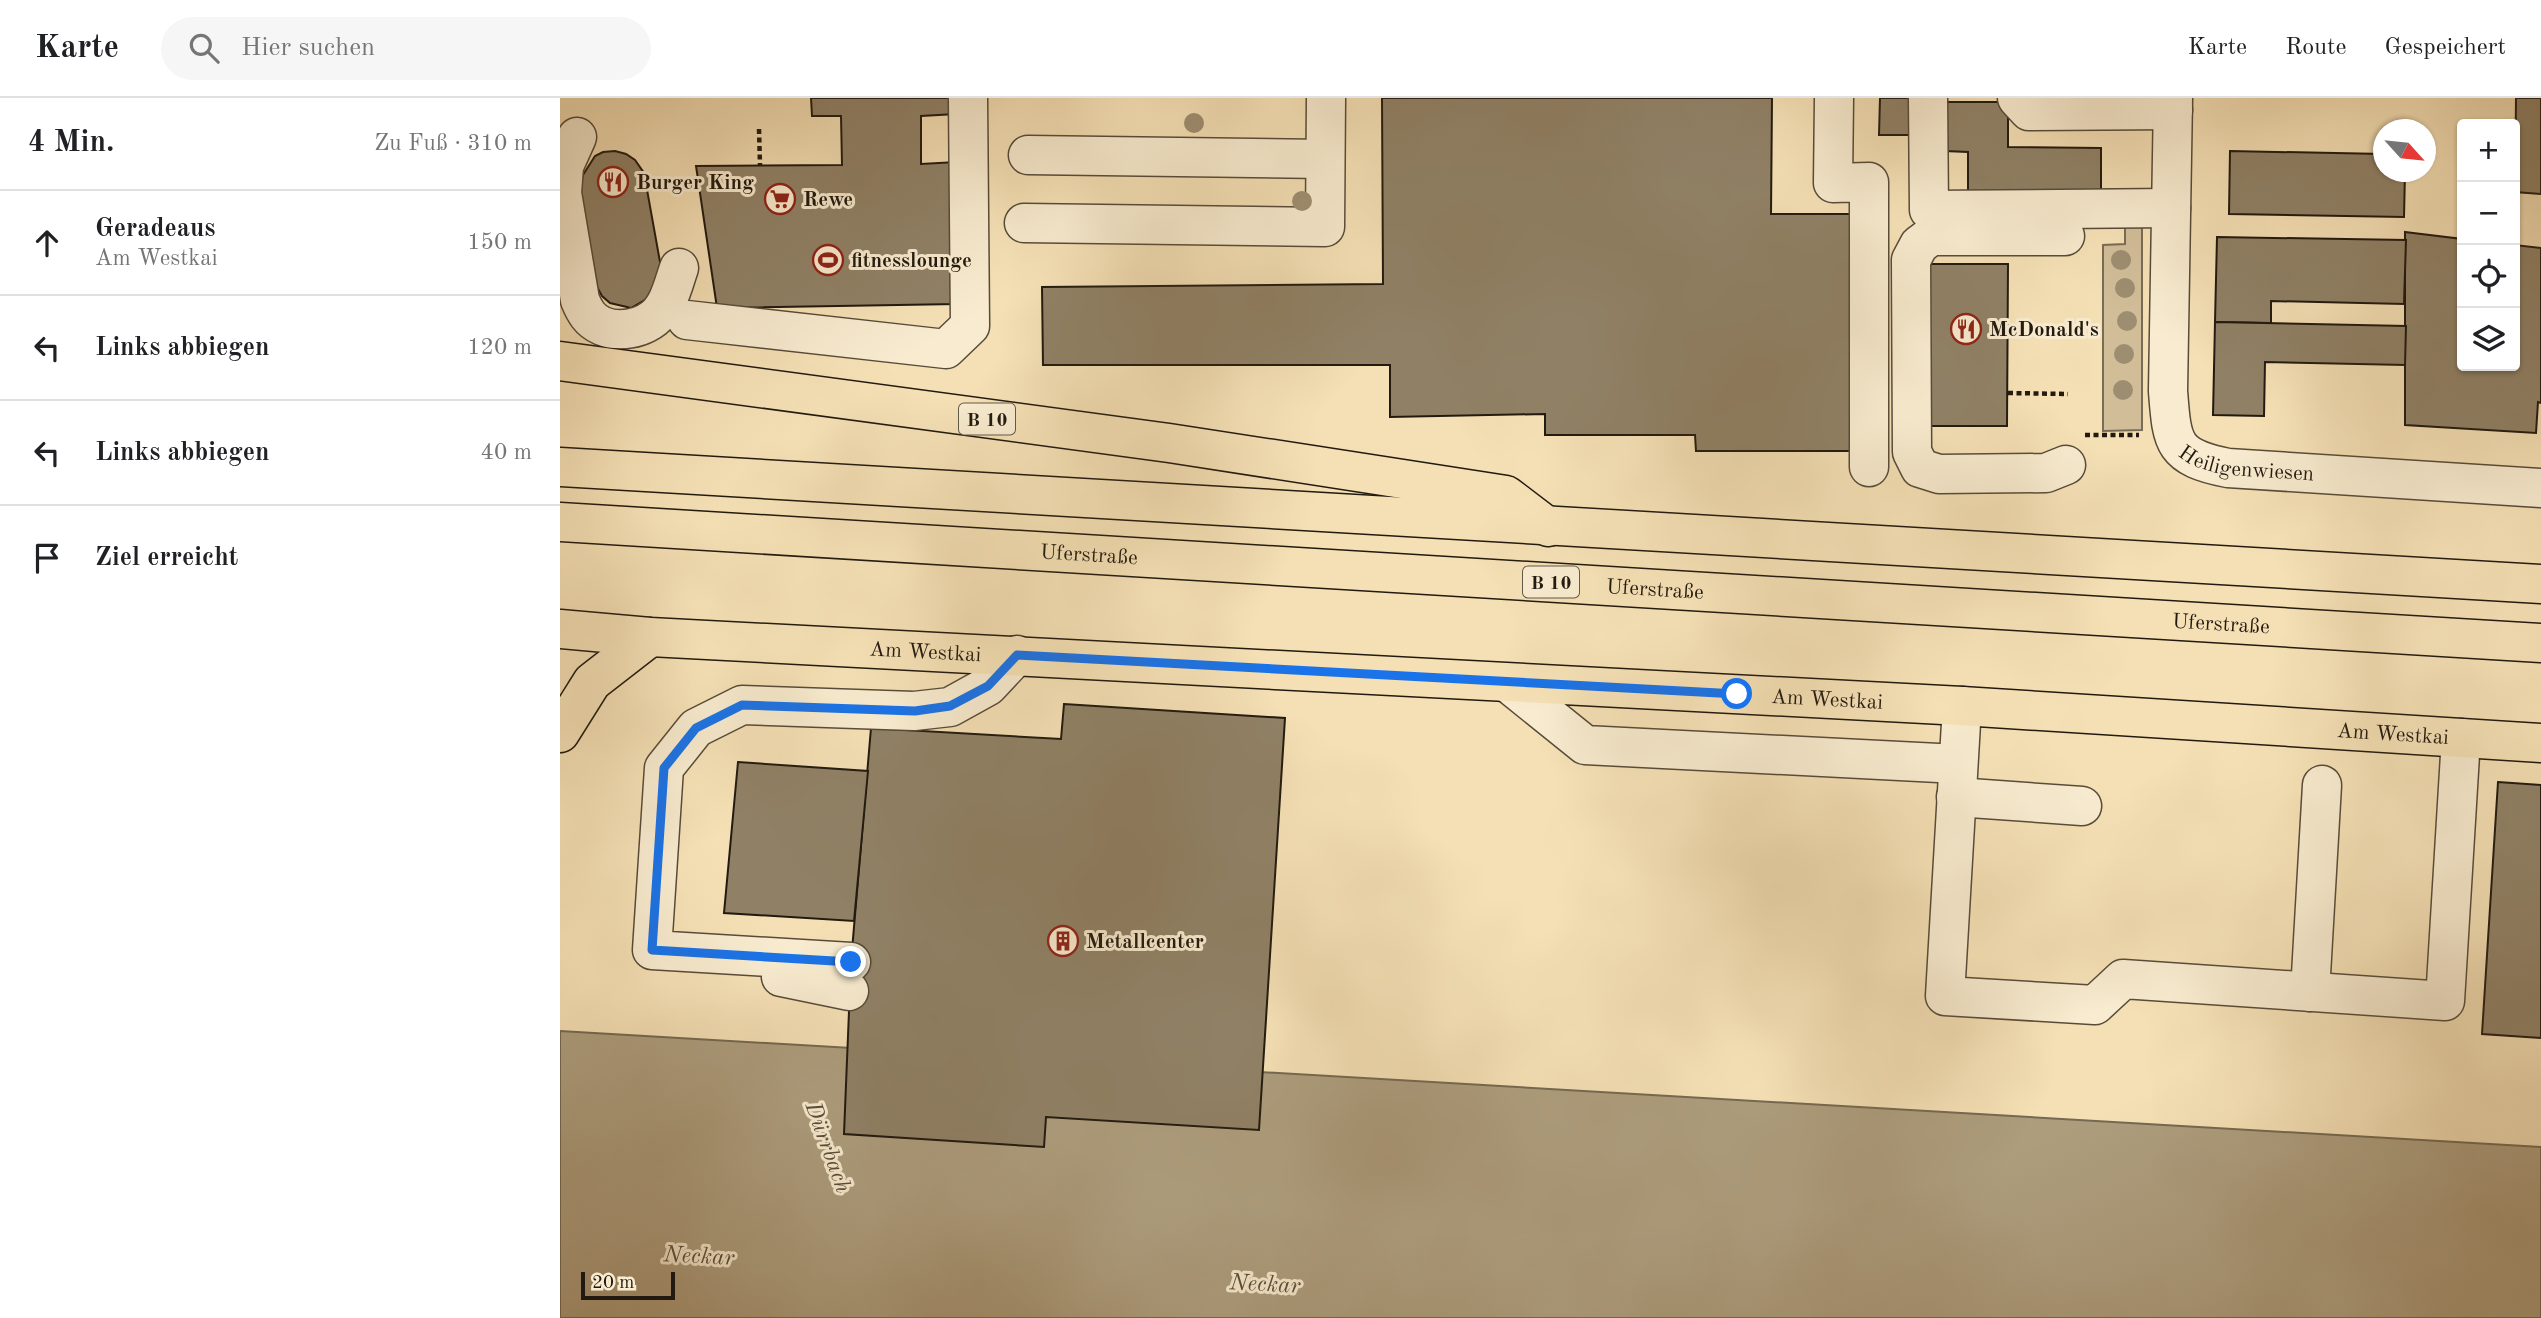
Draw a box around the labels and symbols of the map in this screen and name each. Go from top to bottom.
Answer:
north arrow [2373,119,2436,182]
restaurant icon: Burger King [596,165,630,199]
place label: Burger King [636,173,754,194]
supermarket icon: Rewe [763,182,797,216]
place label: Rewe [803,190,853,211]
sports icon: fitnesslounge [811,243,845,277]
place label: fitnesslounge [851,251,972,272]
restaurant icon: McDonald's [1949,312,1983,346]
place label: McDonald's [1989,320,2099,341]
road number: B 10 [959,404,1015,434]
street label: Heiligenwiesen [2174,442,2315,485]
street label: Uferstraße [1039,542,1138,569]
road number: B 10 [1523,566,1579,597]
street label: Uferstraße [1605,577,1704,604]
street label: Uferstraße [2171,611,2270,638]
street label: Am Westkai [869,640,982,666]
route start [1721,678,1752,709]
street label: Am Westkai [1770,687,1883,714]
street label: Am Westkai [2336,721,2449,749]
building icon: Metallcenter [1046,924,1080,958]
place label: Metallcenter [1086,932,1204,953]
route end [835,946,866,977]
water label: Dürrbach [800,1098,855,1196]
water label: Neckar [662,1243,736,1270]
scale bar [581,1269,676,1301]
water label: Neckar [1228,1271,1302,1298]

